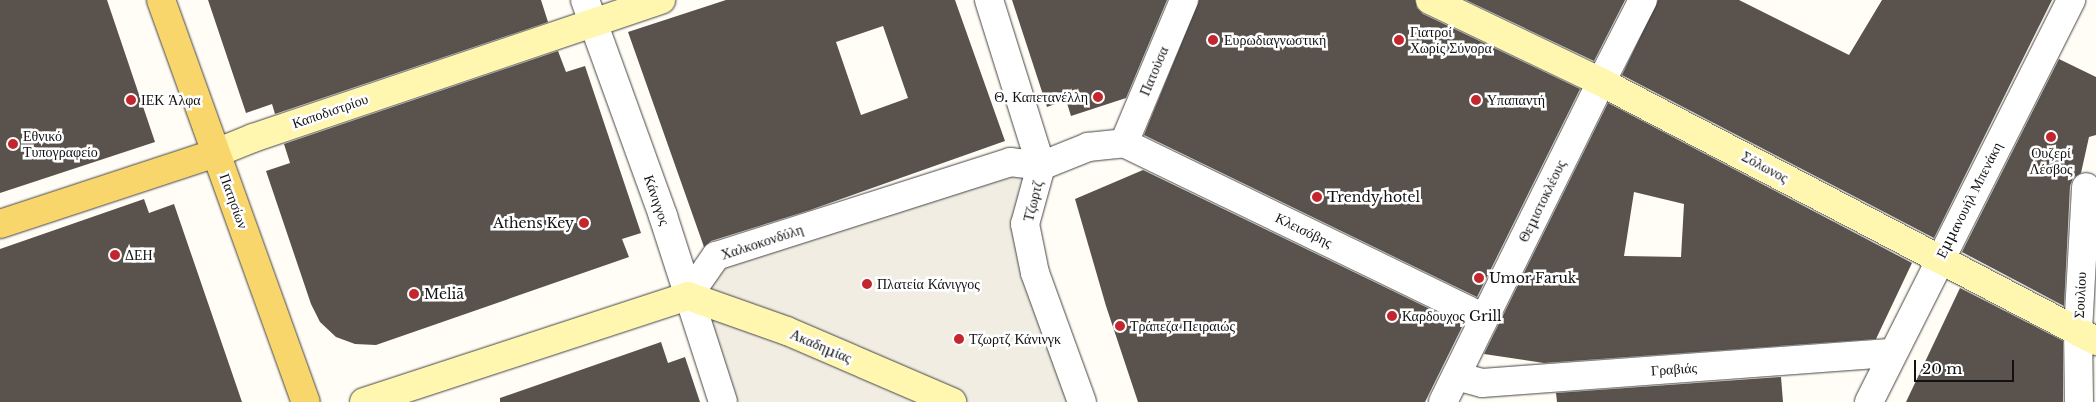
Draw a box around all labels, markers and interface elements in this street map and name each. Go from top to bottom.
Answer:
place label: Γιατροί Χωρίς Σύνορα [1410,24,1492,56]
place label: Ευρωδιαγνωστική [1224,32,1326,48]
marker: Ευρωδιαγνωστική [1206,33,1220,47]
marker: Γιατροί Χωρίς Σύνορα [1392,33,1406,47]
street label: Πατούσα [1136,44,1172,98]
place label: Θ. Καπετανέλλη [994,89,1088,105]
street label: Καποδιστρίου [290,90,370,132]
marker: Θ. Καπετανέλλη [1092,91,1104,103]
place label: ΙΕΚ Άλφα [141,92,201,108]
place label: Υπαπαντή [1487,92,1545,108]
marker: Υπαπαντή [1469,93,1483,107]
marker: ΙΕΚ Άλφα [125,94,137,106]
place label: Εθνικό Τυπογραφείο [23,128,98,160]
marker: Ουζερί Λέσβος [2045,131,2057,143]
marker: Εθνικό Τυπογραφείο [7,138,19,150]
street label: Εμμανουήλ Μπενάκη [1932,139,2006,261]
place label: Ουζερί Λέσβος [2029,145,2073,178]
street label: Σόλωνος [1739,148,1791,186]
street label: Θεμιστοκλέους [1515,157,1569,245]
street label: Πατησίων [216,171,252,231]
street label: Κάνιγγος [641,173,673,227]
street label: Τζωρτζ [1020,179,1046,223]
place label: Trendy hotel [1327,189,1420,205]
marker: Trendy hotel [1311,191,1323,203]
street label: Κλεισόβης [1273,209,1335,251]
place label: Athens Key [493,215,574,231]
marker: Athens Key [578,217,590,229]
street label: Χαλκοκονδύλη [719,221,805,263]
place label: ΔΕΗ [125,247,153,263]
marker: ΔΕΗ [109,249,121,261]
place label: Umor Faruk [1489,270,1577,286]
street label: Σουλίου [2070,271,2090,319]
marker: Umor Faruk [1473,272,1485,284]
place label: Πλατεία Κάνιγγος [877,276,980,292]
marker: Πλατεία Κάνιγγος [861,278,873,290]
place label: Meliã [424,286,464,302]
marker: Meliã [408,288,420,300]
place label: Καρδουχος Grill [1402,308,1502,324]
marker: Καρδουχος Grill [1386,310,1398,322]
place label: Τράπεζα Πειραιώς [1130,318,1235,334]
marker: Τράπεζα Πειραιώς [1114,320,1126,332]
street label: Ακαδημίας [788,326,854,366]
place label: Τζωρτζ Κάνινγκ [969,331,1061,347]
marker: Τζωρτζ Κάνινγκ [953,333,965,345]
scale bar [1916,350,2016,382]
street label: Γραβιάς [1650,359,1698,379]
text: 20 m [1922,359,1962,378]

